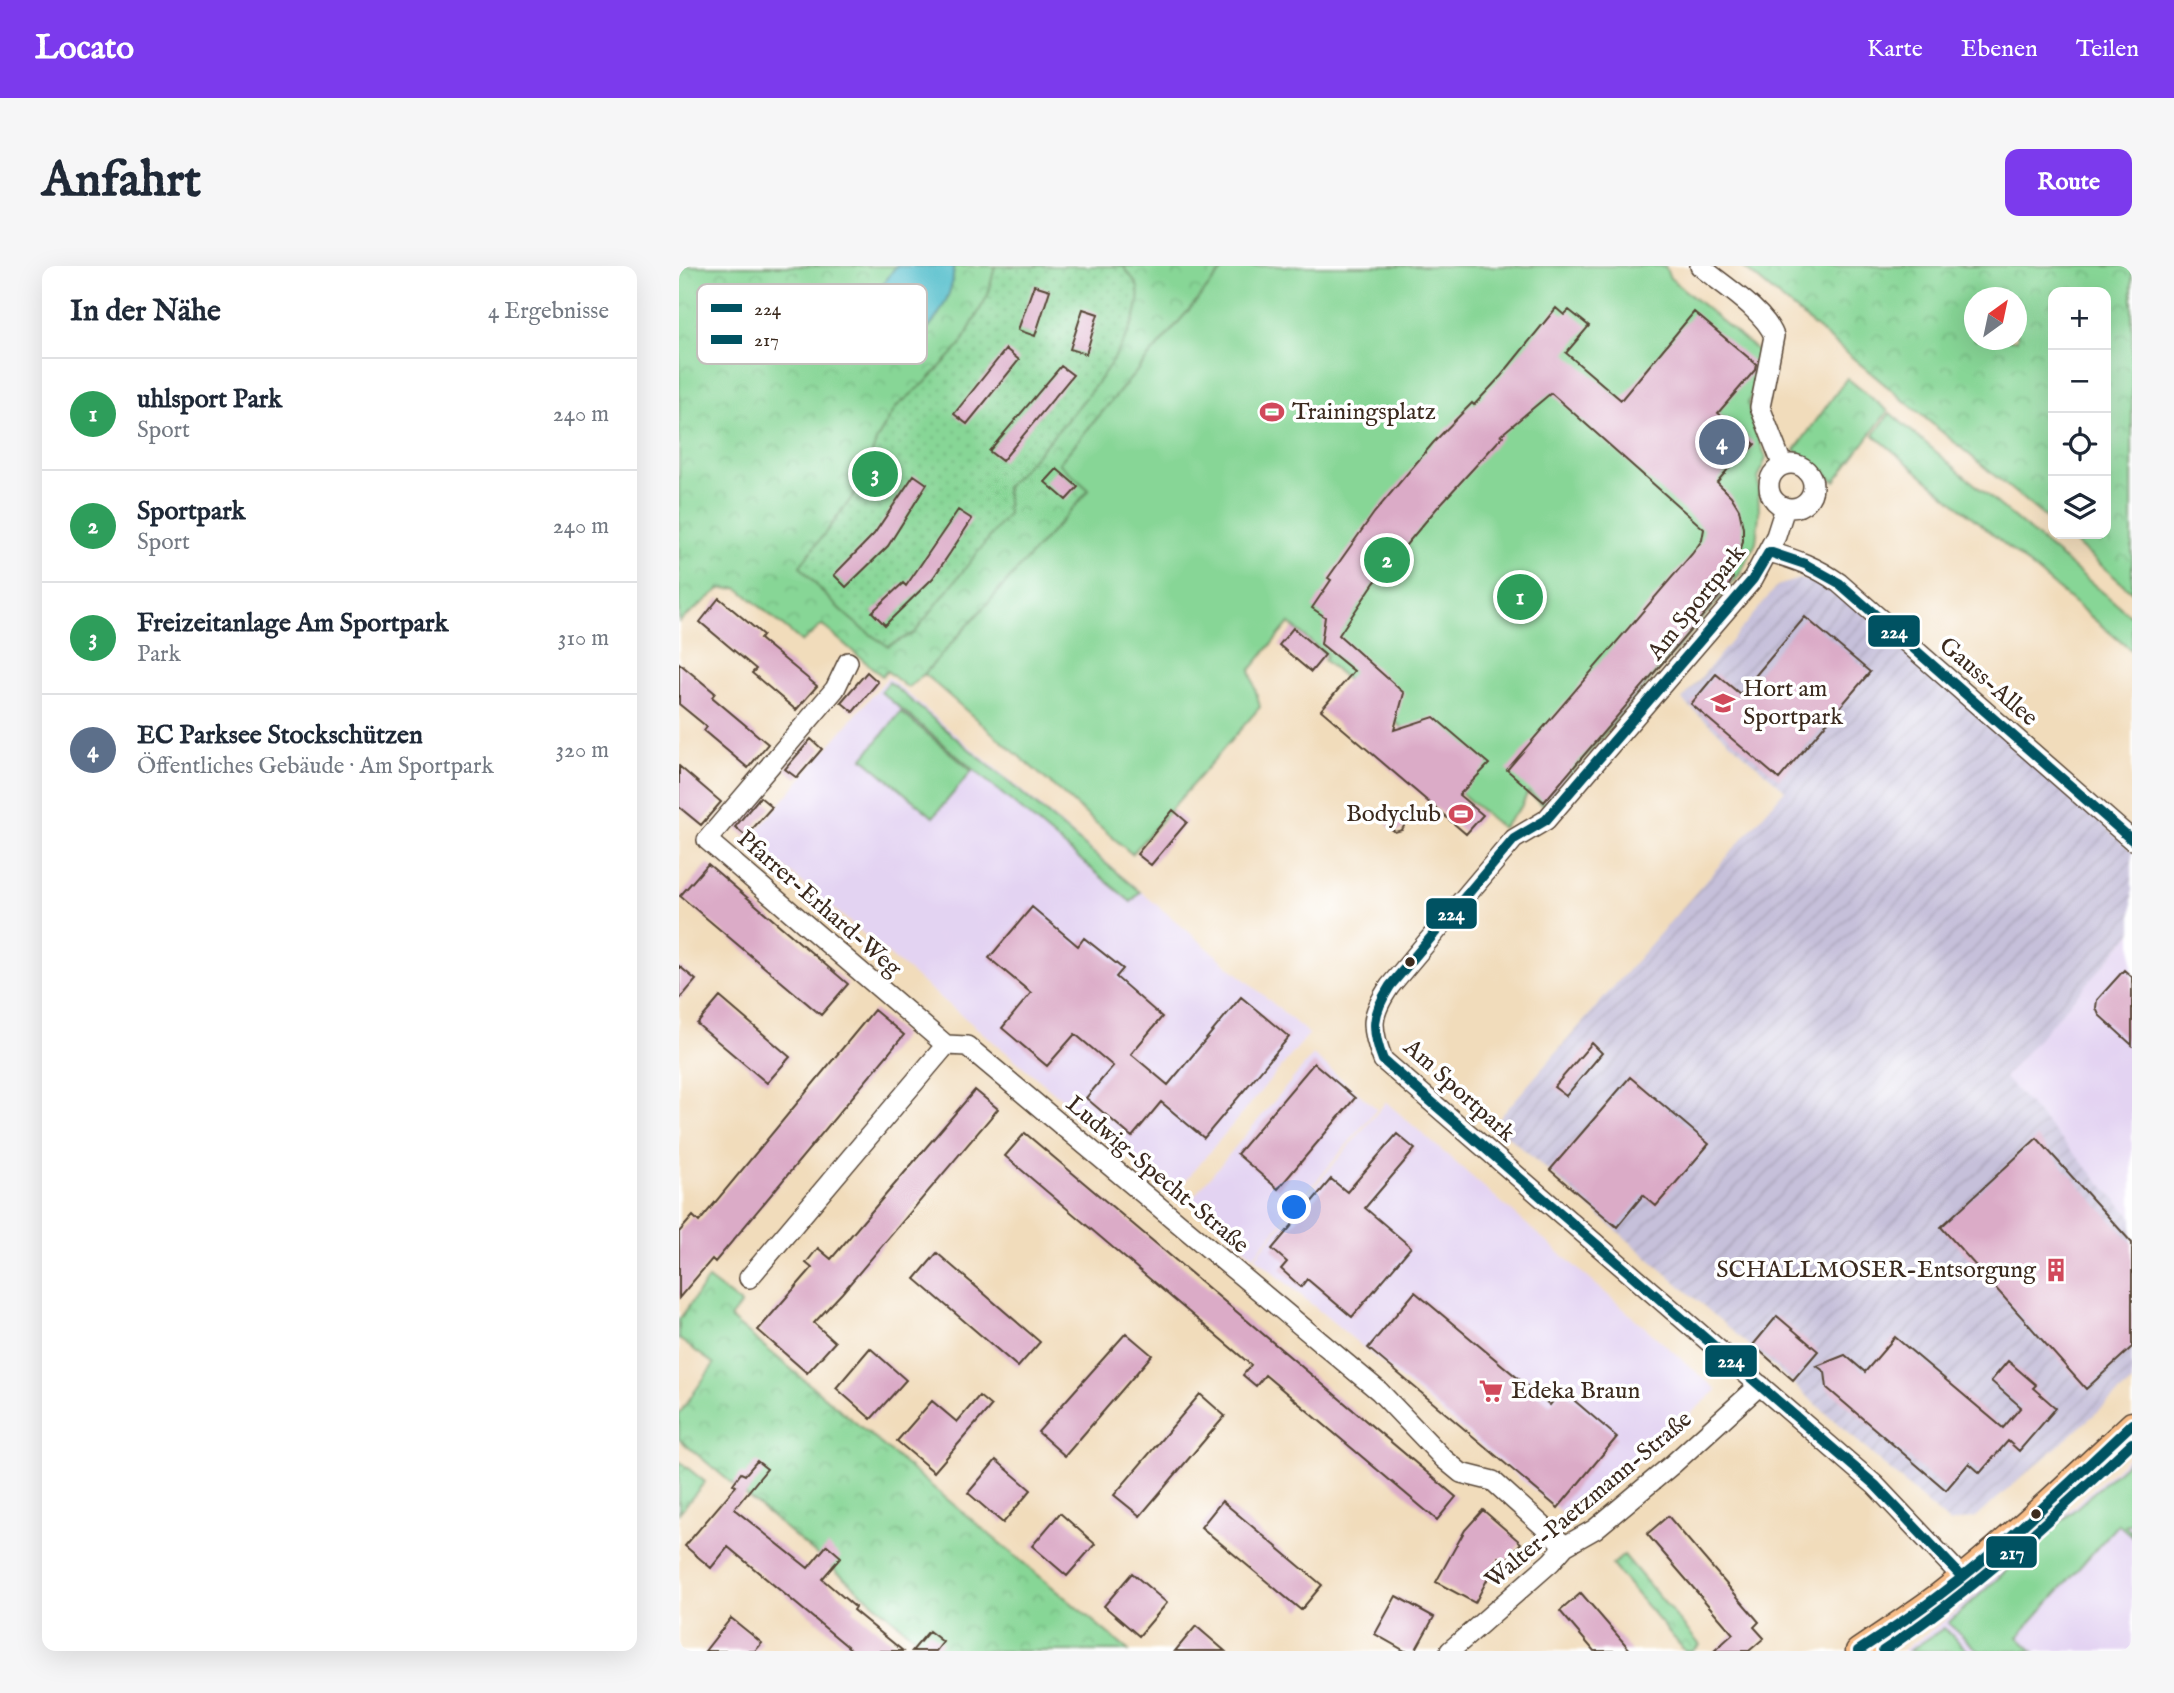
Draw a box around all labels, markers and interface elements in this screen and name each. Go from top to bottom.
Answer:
text: Locato [35,28,134,70]
text: Karte [1867,34,1923,65]
text: Ebenen [1961,34,2038,65]
text: Teilen [2076,34,2139,65]
button: Route [2005,149,2132,216]
text: Anfahrt [42,151,201,213]
legend [697,284,927,364]
north arrow [1964,287,2027,350]
map controls [2048,287,2111,539]
button: + [2048,287,2111,350]
text: In der Nähe [70,293,221,331]
text: 4 Ergebnisse [488,297,609,326]
text: 224 [754,298,782,322]
text: 217 [754,329,779,353]
button: − [2048,350,2111,413]
text: uhlsport Park [137,383,282,416]
place label: Trainingsplatz [1292,397,1436,428]
sports icon: Trainingsplatz [1258,398,1286,426]
text: 1 [89,400,97,429]
text: 240 m [553,400,609,429]
button: locate [2048,413,2111,476]
text: Sport [137,416,190,445]
pin: 4 [1699,416,1745,468]
pin: 3 [852,448,898,500]
button: layers [2048,476,2111,539]
text: Sportpark [137,495,246,528]
text: 2 [88,512,98,541]
text: 240 m [553,512,609,541]
text: Sport [137,528,190,557]
pin: 2 [1364,534,1410,586]
street label: Am Sportpark [1640,539,1753,668]
pin: 1 [1497,571,1543,623]
text: Freizeitanlage Am Sportpark [137,607,448,640]
line badge: 224 [1867,614,1921,648]
text: 224 [1880,621,1908,645]
text: 3 [89,624,97,653]
text: 310 m [558,624,609,653]
street label: Gauss-Allee [1932,631,2044,733]
text: Park [137,640,181,669]
place label: Hort am Sportpark [1743,674,1843,733]
school or university icon: Hort am Sportpark [1709,689,1737,717]
text: EC Parksee Stockschützen [137,719,423,752]
text: 4 [87,736,99,765]
text: 320 m [556,736,609,765]
text: Öffentliches Gebäude · Am Sportpark [137,752,494,781]
place label: Bodyclub [1346,799,1441,830]
sports icon: Bodyclub [1447,800,1475,828]
street label: Pfarrer-Erhard-Weg [730,824,909,985]
line badge: 224 [1425,897,1478,930]
text: 224 [1437,903,1465,927]
unlabelled marker [1403,955,1417,969]
street label: Am Sportpark [1396,1032,1522,1150]
street label: Ludwig-Specht-Straße [1059,1089,1255,1261]
your location [1277,1190,1311,1224]
place label: SCHALLMOSER-Entsorgung [1716,1255,2037,1286]
building icon: SCHALLMOSER-Entsorgung [2042,1256,2070,1284]
line badge: 224 [1704,1344,1758,1378]
text: 224 [1717,1350,1745,1374]
place label: Edeka Braun [1511,1376,1640,1407]
supermarket icon: Edeka Braun [1477,1377,1505,1405]
street label: Walter-Paetzmann-Straße [1479,1404,1699,1596]
unlabelled marker [2029,1507,2043,1521]
line badge: 217 [1985,1535,2038,1569]
text: 217 [2000,1542,2025,1566]

